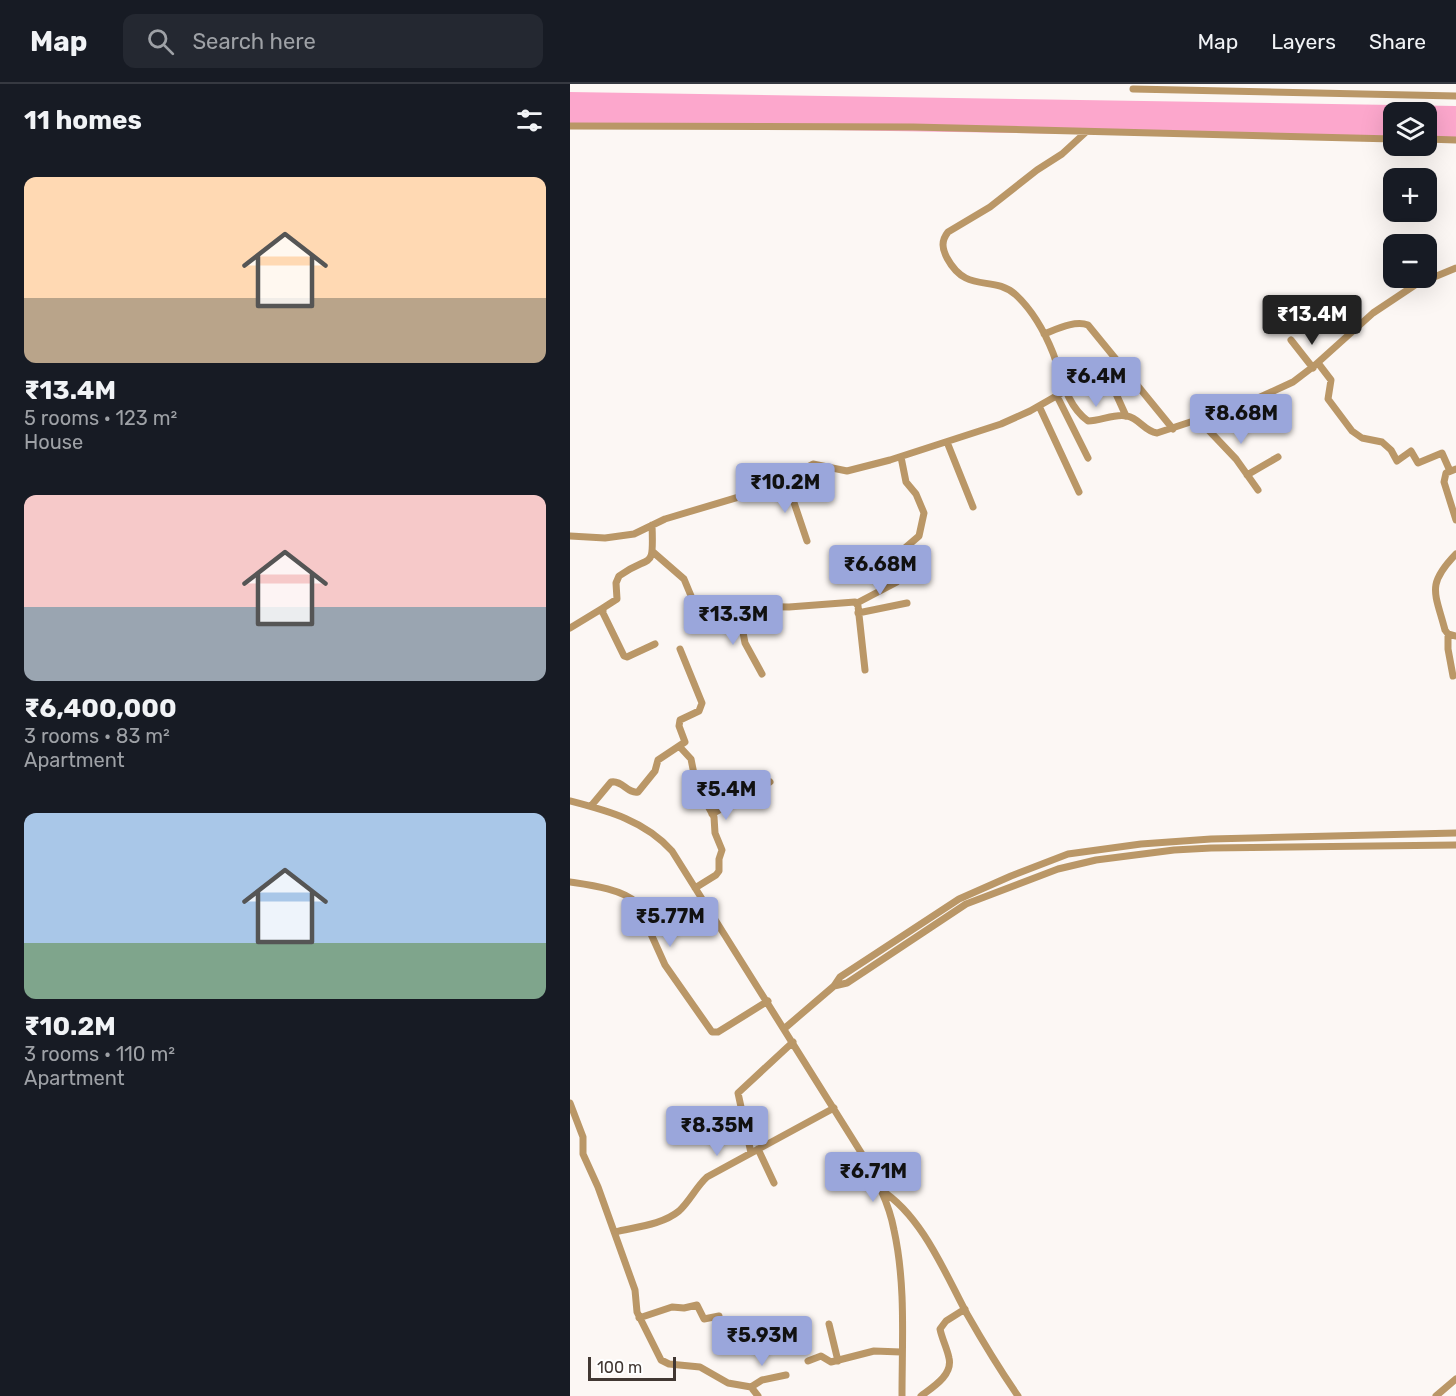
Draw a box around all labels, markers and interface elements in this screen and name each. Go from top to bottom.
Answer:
search box [123,14,543,68]
text: Map [30,25,87,58]
icon: search [144,25,177,58]
text: Search here [192,28,316,55]
text: Map [1197,29,1238,54]
text: Layers [1271,29,1336,54]
text: Share [1369,29,1426,54]
map controls [1383,102,1437,288]
button: layers [1383,102,1437,156]
icon: filters [513,104,546,137]
text: 11 homes [24,105,142,136]
button: + [1383,168,1437,222]
icon: home [231,216,339,324]
button: − [1383,234,1437,288]
pin: ₹13.4M [1263,295,1361,346]
text: ₹13.4M [1277,302,1347,326]
pin: ₹6.4M [1054,357,1138,408]
text: ₹6.4M [1066,364,1126,388]
text: ₹13.4M [24,375,116,406]
pin: ₹8.68M [1192,394,1290,445]
text: ₹8.68M [1204,401,1278,425]
text: 5 rooms · 123 m² [24,406,177,430]
text: House [24,430,83,454]
pin: ₹10.2M [736,463,834,514]
text: ₹10.2M [750,470,820,494]
icon: home [231,534,339,642]
pin: ₹6.68M [831,545,929,596]
text: ₹6.68M [843,552,917,576]
pin: ₹13.3M [684,595,782,646]
text: ₹13.3M [698,602,768,626]
text: ₹6,400,000 [24,693,177,724]
text: 3 rooms · 83 m² [24,724,170,748]
text: Apartment [24,748,125,772]
pin: ₹5.4M [684,770,768,821]
text: ₹5.4M [696,777,756,801]
icon: home [231,852,339,960]
pin: ₹5.77M [621,897,719,948]
text: ₹5.77M [635,904,705,928]
text: ₹10.2M [24,1011,116,1042]
text: 3 rooms · 110 m² [24,1042,175,1066]
text: Apartment [24,1066,125,1090]
pin: ₹8.35M [668,1106,766,1157]
text: ₹8.35M [680,1113,754,1137]
pin: ₹6.71M [824,1152,922,1203]
text: ₹6.71M [839,1159,907,1183]
pin: ₹5.93M [713,1316,811,1367]
text: ₹5.93M [726,1323,798,1347]
scale bar [588,1354,676,1382]
text: 100 m [597,1358,642,1377]

